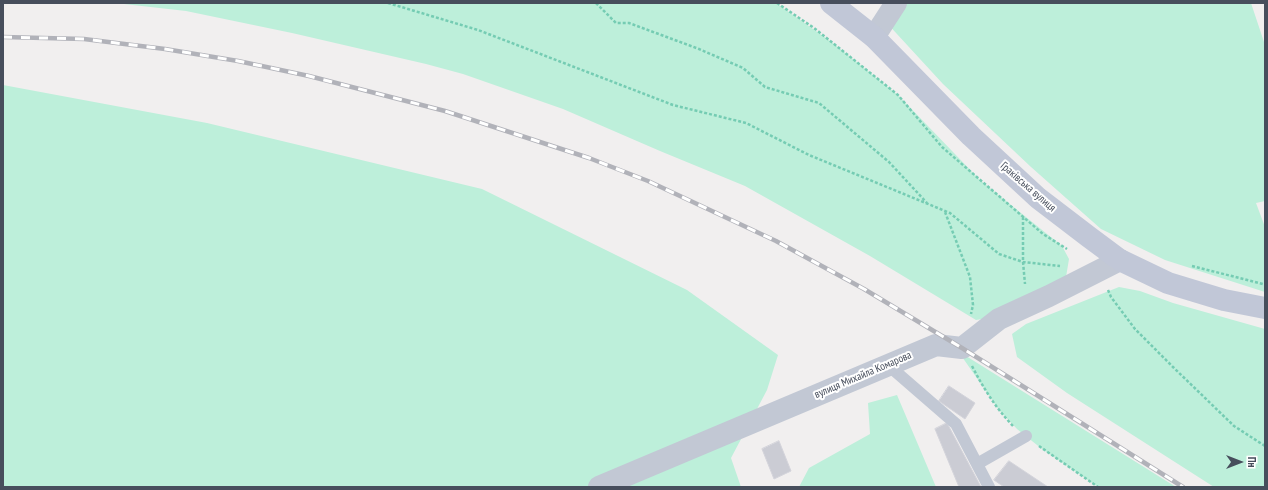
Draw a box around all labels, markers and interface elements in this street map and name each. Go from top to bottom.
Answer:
street label: Граківська вулиця [998,159,1058,215]
street label: вулиця Михайла Комарова [812,349,914,401]
north arrow [1220,442,1260,482]
text: Пн [1245,457,1259,467]

